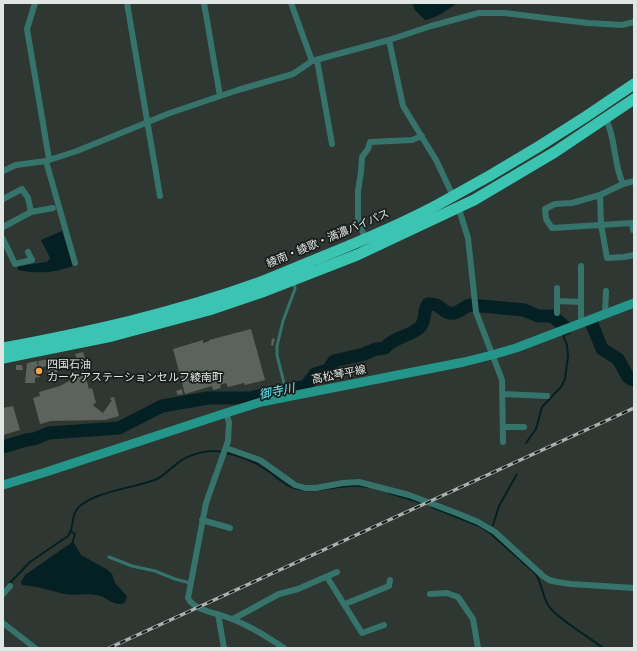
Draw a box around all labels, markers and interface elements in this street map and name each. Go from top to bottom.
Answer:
street label: 綾南・綾歌・満濃バイパス [265,207,391,271]
place label: 四国石油 カーケアステーションセルフ綾南町 [47,358,223,384]
street label: 高松琴平線 [311,363,367,387]
marker: 四国石油 カーケアステーションセルフ綾南町 [34,366,44,376]
water label: 御寺川 [258,381,296,403]

